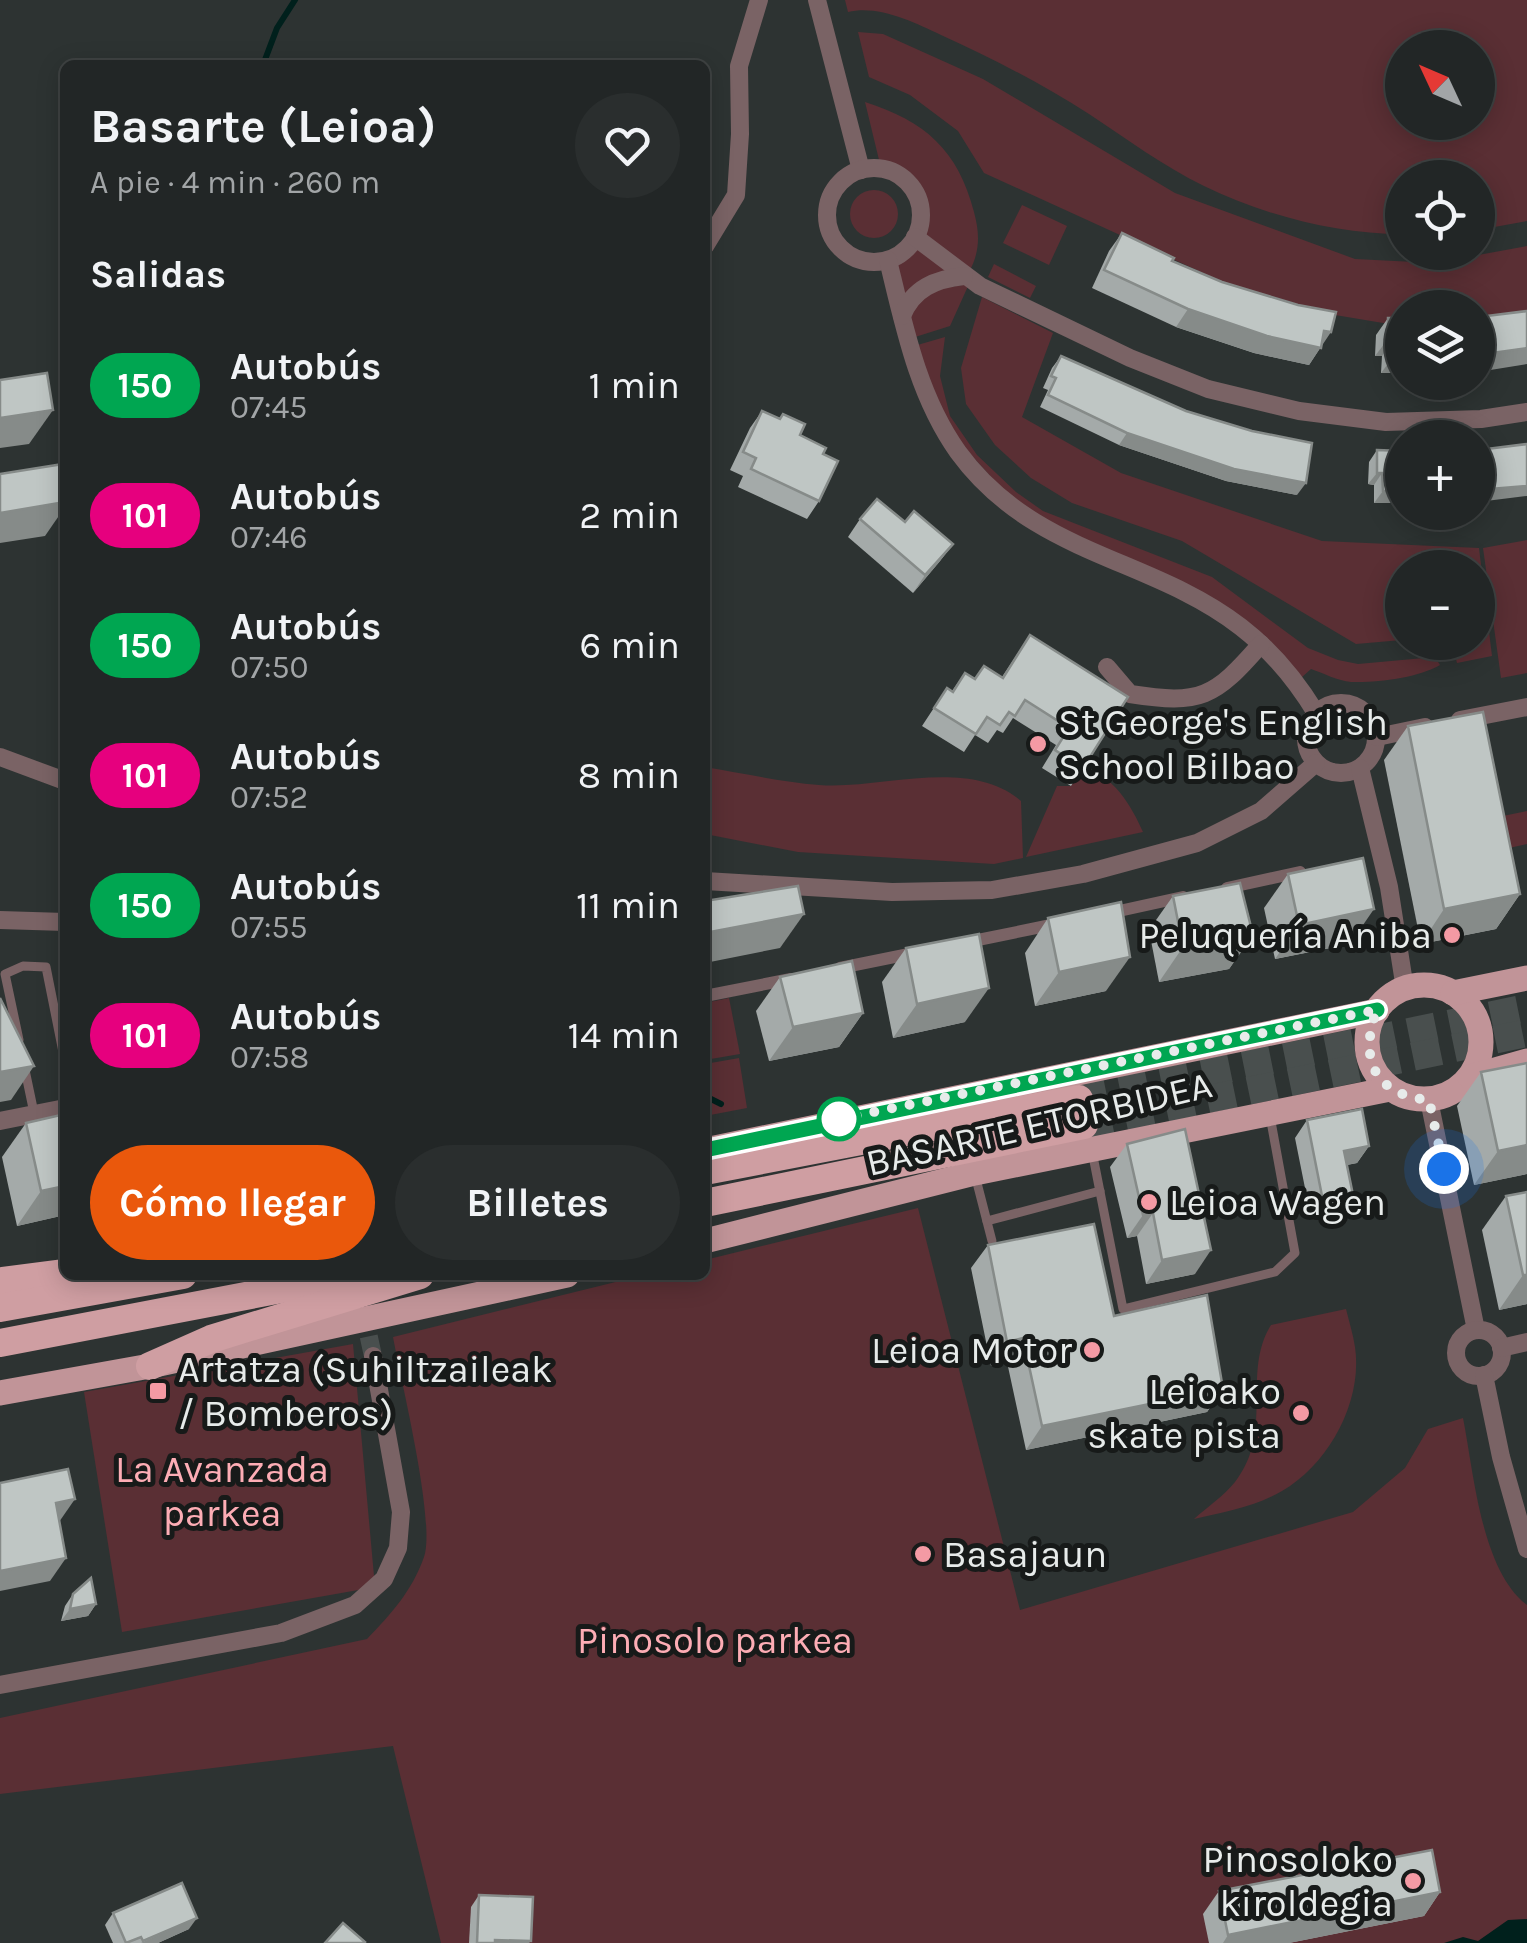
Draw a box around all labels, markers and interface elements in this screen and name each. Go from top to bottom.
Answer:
north arrow [1385,30,1495,140]
map controls [1385,30,1495,660]
button: heart [575,93,680,198]
text: Basarte (Leioa) [90,98,436,154]
button: locate [1385,160,1495,270]
text: A pie · 4 min · 260 m [90,164,380,201]
text: Salidas [90,252,226,297]
button: layers [1385,290,1495,400]
text: Autobús [230,344,381,389]
text: 1 min [589,363,680,408]
text: 150 [118,365,173,406]
text: 07:45 [230,389,307,426]
button: + [1385,420,1495,530]
text: Autobús [230,474,381,519]
text: 2 min [579,493,680,538]
text: 101 [121,495,169,536]
text: 07:46 [230,519,308,556]
button: − [1385,550,1495,660]
text: Autobús [230,604,381,649]
text: 6 min [579,623,680,668]
text: 150 [118,625,173,666]
text: 07:50 [230,649,308,686]
place label: St George's English School Bilbao [1058,700,1388,789]
marker: St George's English School Bilbao [1027,733,1049,755]
text: Autobús [230,734,381,779]
text: 8 min [578,753,680,798]
text: 101 [121,755,169,796]
text: 07:52 [230,779,308,816]
text: Autobús [230,864,381,909]
text: 11 min [576,883,680,928]
text: 150 [118,885,173,926]
text: 07:55 [230,909,308,946]
place label: Peluquería Aniba [1139,913,1432,958]
marker: Peluquería Aniba [1441,924,1463,946]
text: Autobús [230,994,381,1039]
text: 14 min [567,1013,680,1058]
text: 101 [121,1015,169,1056]
text: 07:58 [230,1039,309,1076]
street label: BASARTE ETORBIDEA [862,1062,1216,1186]
unlabelled marker [818,1098,860,1140]
your location [1419,1144,1469,1194]
button: Cómo llegar [90,1145,375,1260]
button: Billetes [395,1145,680,1260]
place label: Leioa Wagen [1169,1180,1386,1225]
marker: Leioa Wagen [1138,1191,1160,1213]
place label: Leioa Motor [871,1328,1072,1373]
marker: Leioa Motor [1081,1339,1103,1361]
place label: Artatza (Suhiltzaileak / Bomberos) [178,1347,552,1436]
place label: Leioako skate pista [1087,1369,1281,1458]
marker: Artatza (Suhiltzaileak / Bomberos) [147,1380,169,1402]
marker: Leioako skate pista [1290,1402,1312,1424]
park label: La Avanzada parkea [115,1447,329,1536]
place label: Basajaun [943,1532,1107,1577]
marker: Basajaun [912,1543,934,1565]
park label: Pinosolo parkea [577,1618,853,1663]
place label: Pinosoloko kiroldegia [1203,1837,1393,1926]
marker: Pinosoloko kiroldegia [1402,1870,1424,1892]

